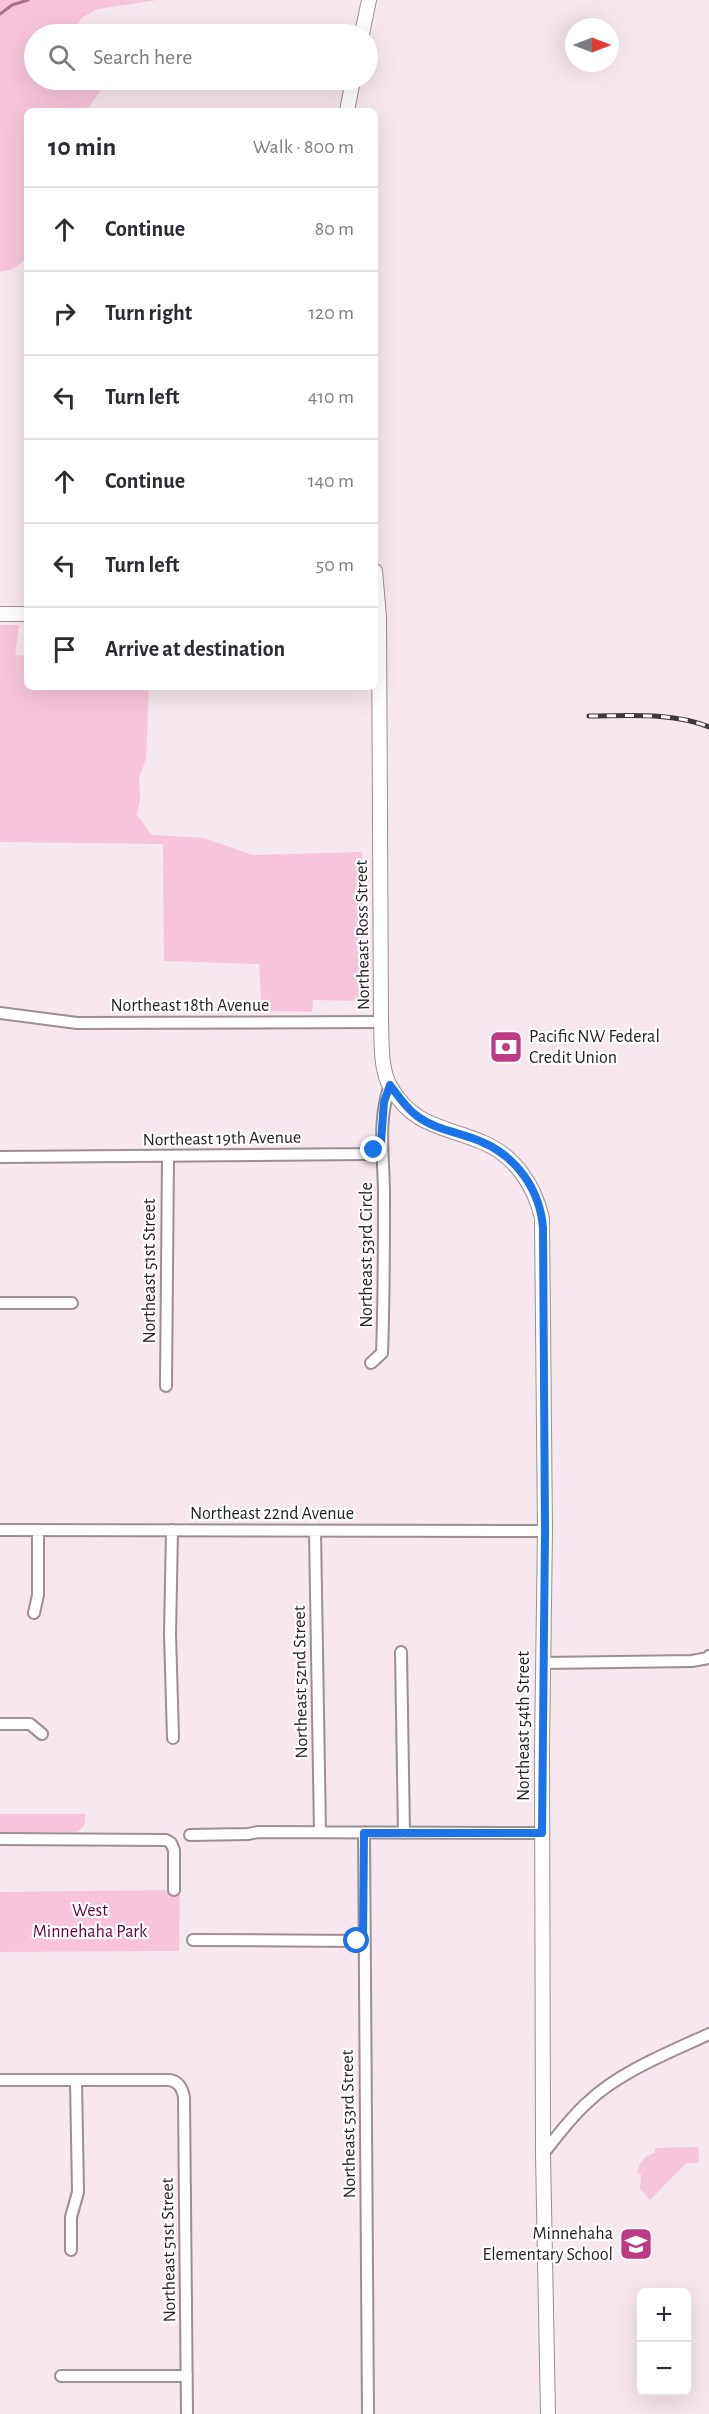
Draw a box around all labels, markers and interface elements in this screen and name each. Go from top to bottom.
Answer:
north arrow [565,18,619,72]
search box [24,24,378,90]
icon: search [45,41,78,74]
text: Search here [93,46,192,68]
text: 10 min [48,134,116,160]
text: Walk · 800 m [253,137,354,157]
icon: ahead [48,213,81,246]
text: Continue [105,218,185,240]
text: 80 m [315,219,354,239]
icon: right [48,297,81,330]
text: Turn right [105,302,192,324]
text: 120 m [308,303,354,323]
icon: left [48,381,81,414]
text: Turn left [105,386,179,408]
text: 410 m [308,387,354,407]
icon: ahead [48,465,81,498]
text: Continue [105,470,185,492]
text: 140 m [308,471,354,491]
icon: left [48,549,81,582]
text: Turn left [105,554,179,576]
text: 50 m [316,555,354,575]
icon: arrive [48,633,81,666]
text: Arrive at destination [105,638,285,660]
street label: Northeast Ross Street [353,859,373,1010]
street label: Northeast 18th Avenue [111,997,269,1015]
place label: Pacific NW Federal Credit Union [529,1028,660,1067]
bank icon: Pacific NW Federal Credit Union [488,1029,524,1065]
street label: Northeast 19th Avenue [143,1129,301,1149]
route end [360,1136,386,1162]
street label: Northeast 53rd Circle [358,1182,376,1328]
street label: Northeast 51st Street [141,1198,159,1343]
street label: Northeast 22nd Avenue [190,1505,354,1523]
street label: Northeast 52nd Street [291,1605,311,1759]
street label: Northeast 54th Street [515,1651,533,1801]
park label: West Minnehaha Park [33,1902,148,1941]
route start [343,1927,369,1953]
street label: Northeast 53rd Street [339,2049,359,2199]
street label: Northeast 51st Street [159,2177,179,2323]
place label: Minnehaha Elementary School [483,2225,613,2264]
school or university icon: Minnehaha Elementary School [618,2226,654,2262]
map controls [637,2288,691,2396]
button: + [637,2288,691,2342]
button: − [637,2342,691,2396]

